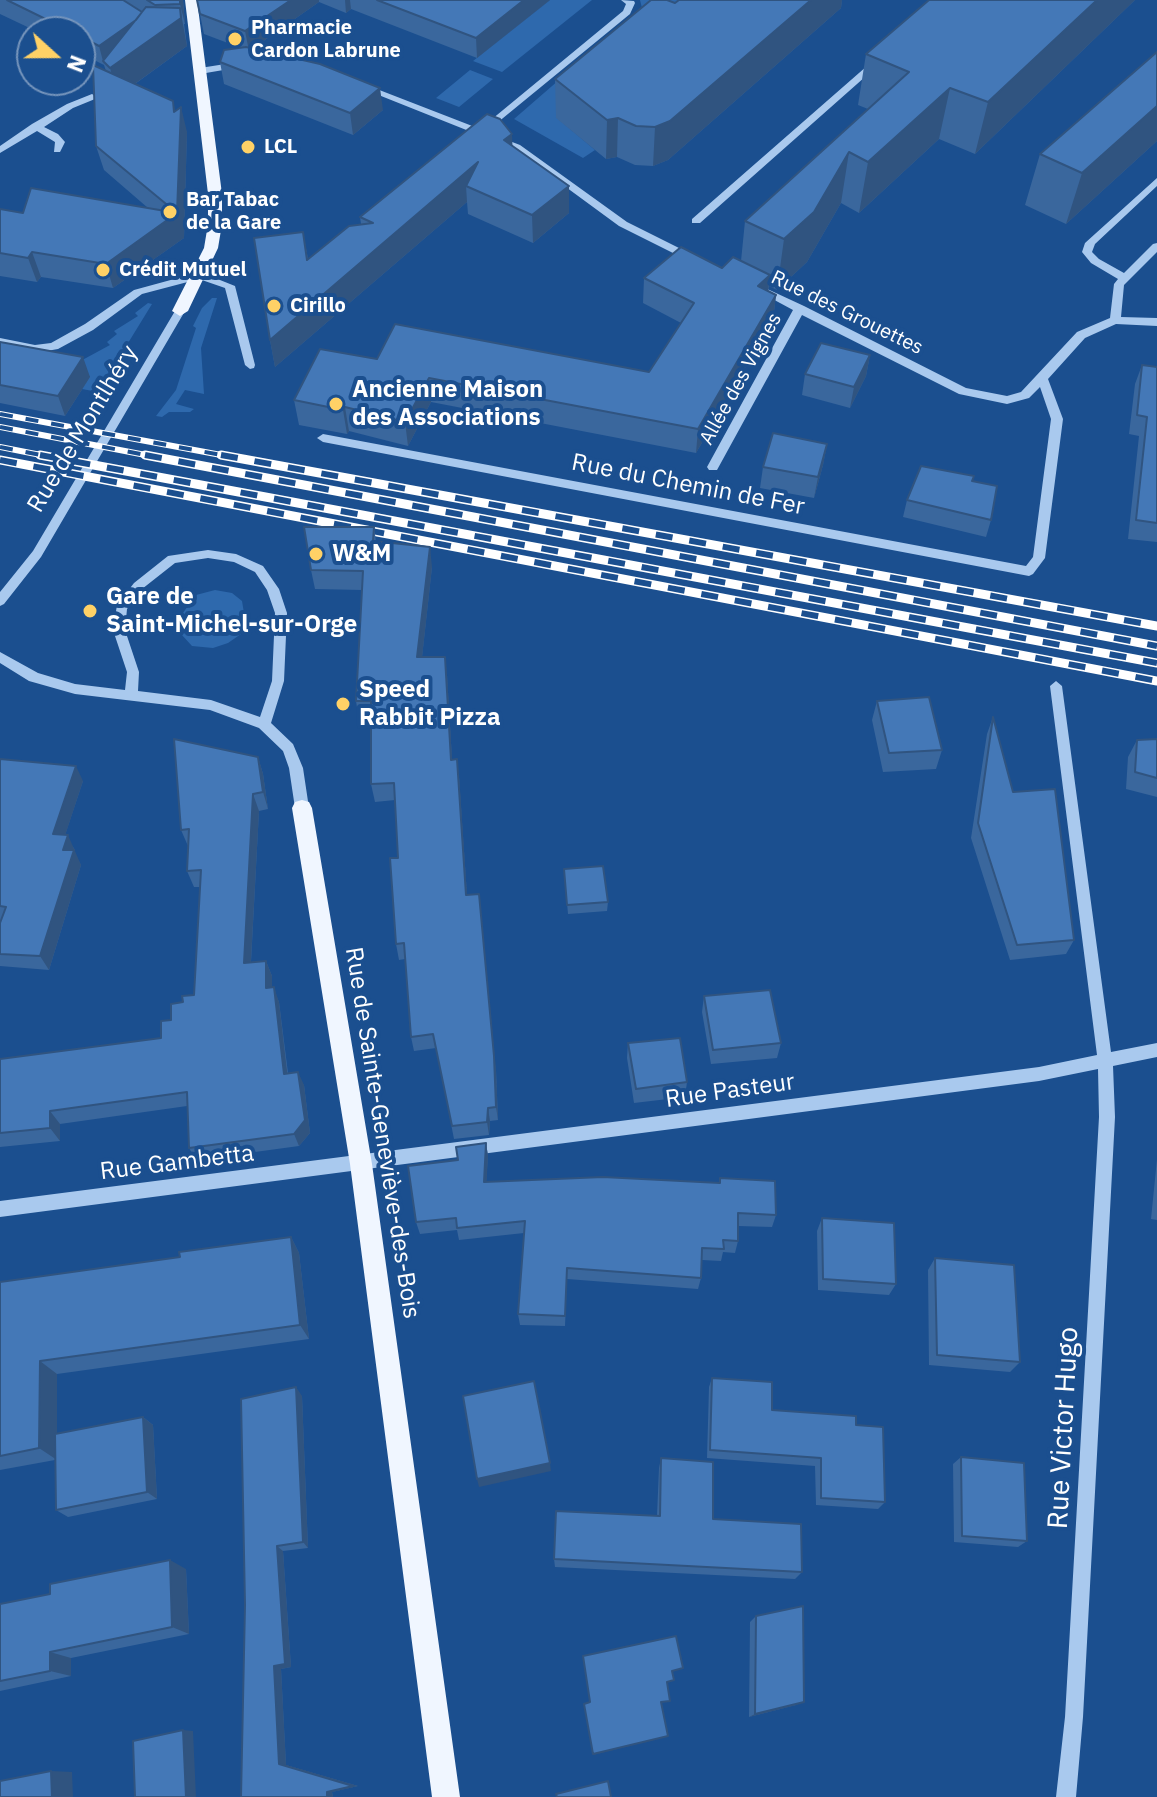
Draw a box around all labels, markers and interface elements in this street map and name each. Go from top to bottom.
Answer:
north arrow [16,16,96,96]
place label: Pharmacie Cardon Labrune [251,16,401,63]
marker: Pharmacie Cardon Labrune [226,30,244,48]
text: N [61,51,93,77]
place label: LCL [264,135,297,159]
marker: LCL [239,138,257,156]
place label: Bar Tabac de la Gare [186,188,281,235]
marker: Bar Tabac de la Gare [161,203,179,221]
place label: Crédit Mutuel [119,258,247,282]
marker: Crédit Mutuel [94,261,112,279]
street label: Rue des Grouettes [767,266,927,360]
place label: Cirillo [290,294,346,318]
marker: Cirillo [265,297,283,315]
street label: Allée des Vignes [695,309,787,449]
street label: Rue de Montlhéry [22,340,144,518]
place label: Ancienne Maison des Associations [352,376,543,432]
marker: Ancienne Maison des Associations [327,395,345,413]
street label: Rue du Chemin de Fer [569,448,807,522]
place label: W&M [332,540,391,568]
marker: W&M [307,545,325,563]
place label: Gare de Saint-Michel-sur-Orge [106,583,357,639]
marker: Gare de Saint-Michel-sur-Orge [81,602,99,620]
place label: Speed Rabbit Pizza [359,676,501,732]
marker: Speed Rabbit Pizza [334,695,352,713]
street label: Rue de Sainte-Geneviève-des-Bois [338,945,426,1321]
street label: Rue Pasteur [663,1068,797,1114]
street label: Rue Gambetta [98,1139,256,1187]
street label: Rue Victor Hugo [1042,1326,1086,1530]

